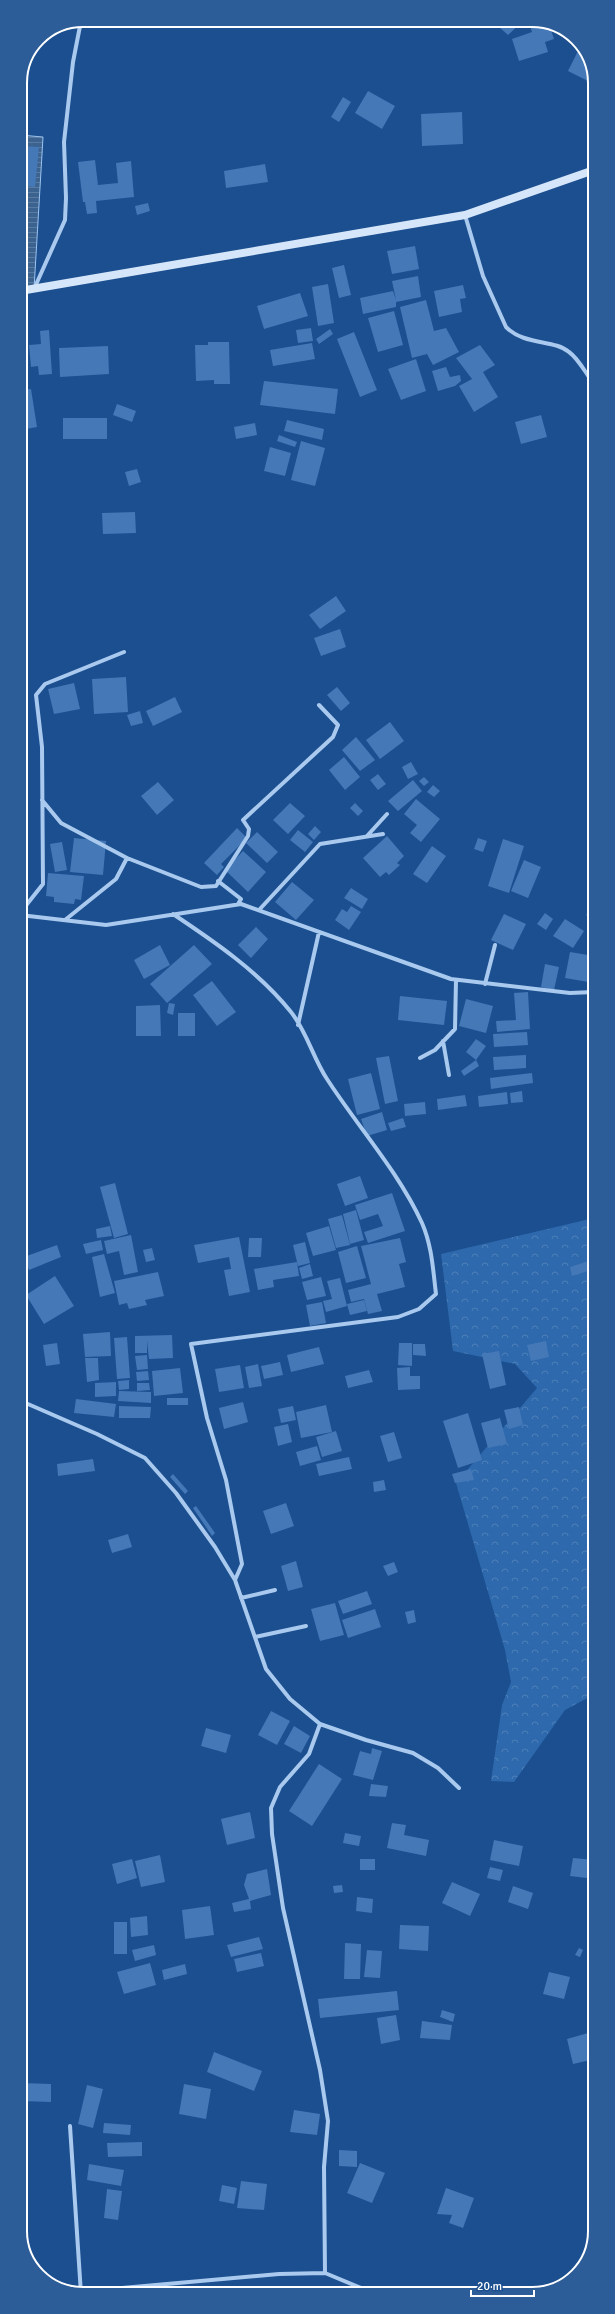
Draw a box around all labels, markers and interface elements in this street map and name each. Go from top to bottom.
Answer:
scale bar [471,2272,534,2298]
text: 20 m [477,2279,502,2294]

